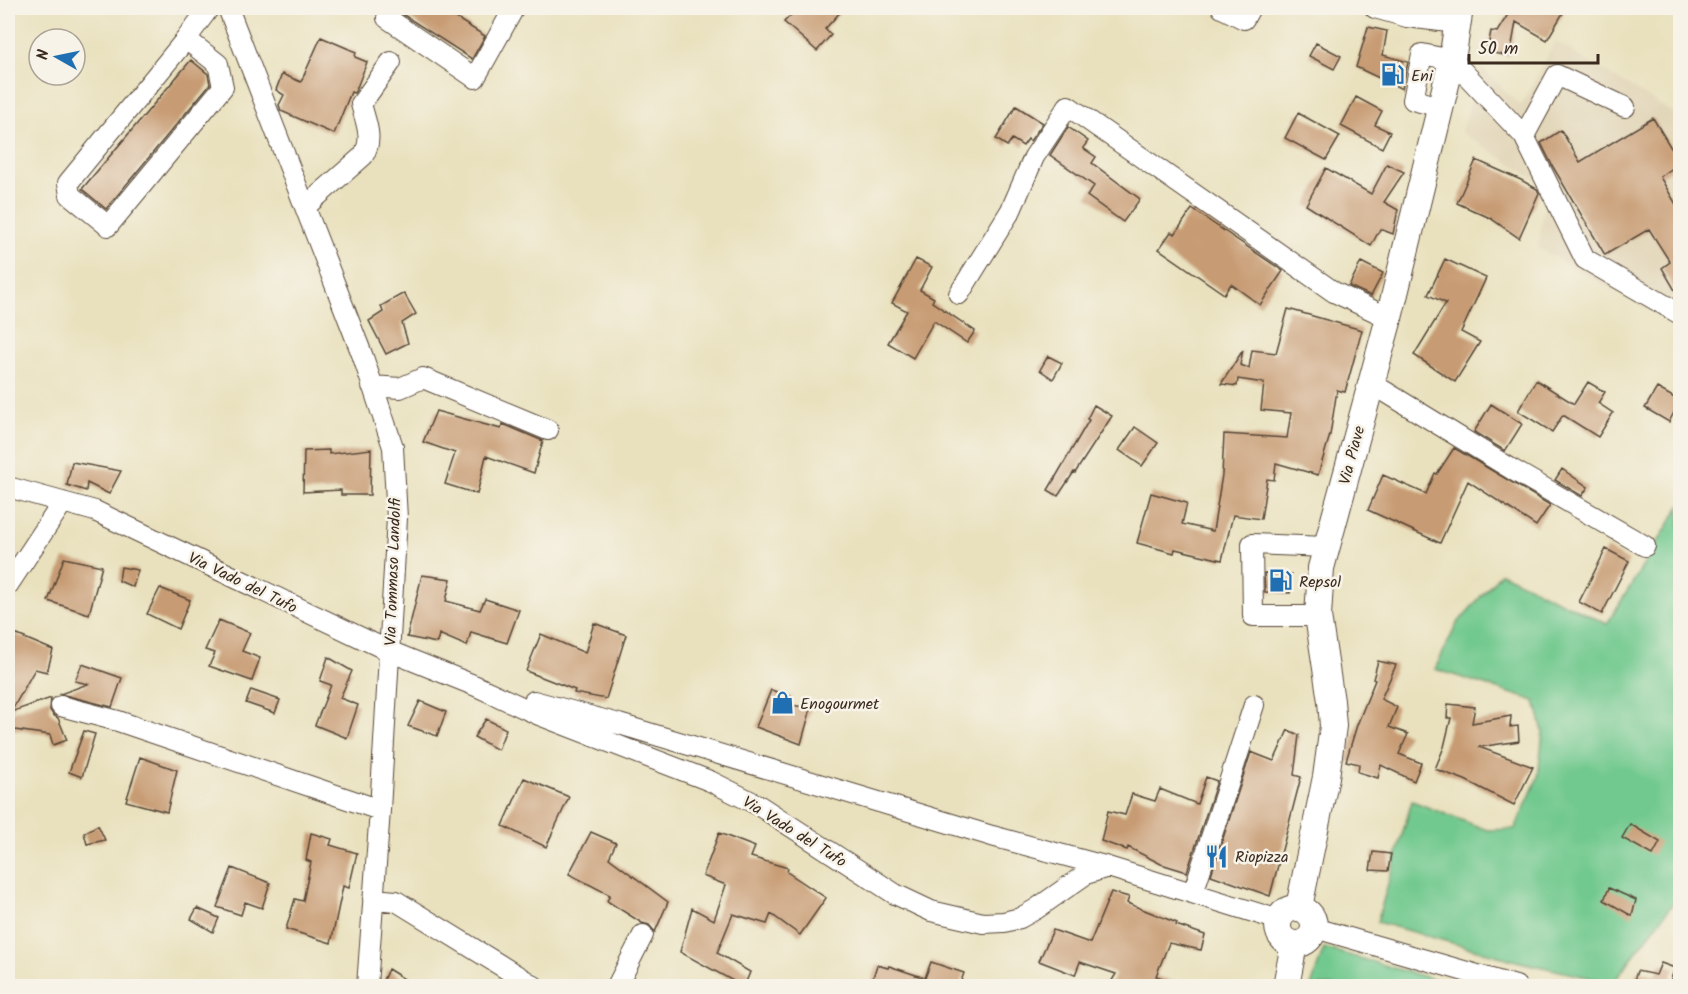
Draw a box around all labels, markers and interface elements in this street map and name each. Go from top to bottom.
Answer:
north arrow [27,27,87,87]
scale bar [1469,27,1598,65]
text: 50 m [1478,35,1518,64]
text: N [31,48,57,62]
fuel station icon: Eni [1380,62,1406,88]
place label: Eni [1411,64,1434,89]
street label: Via Piave [1333,423,1372,488]
street label: Via Tommaso Landolfi [378,497,409,646]
street label: Via Vado del Tufo [183,546,301,621]
fuel station icon: Repsol [1268,568,1294,594]
place label: Repsol [1299,570,1341,595]
shop icon: Enogourmet [769,690,795,716]
place label: Enogourmet [800,692,880,717]
street label: Via Vado del Tufo [737,790,851,874]
restaurant icon: Riopizza [1204,843,1230,869]
place label: Riopizza [1235,845,1288,870]

